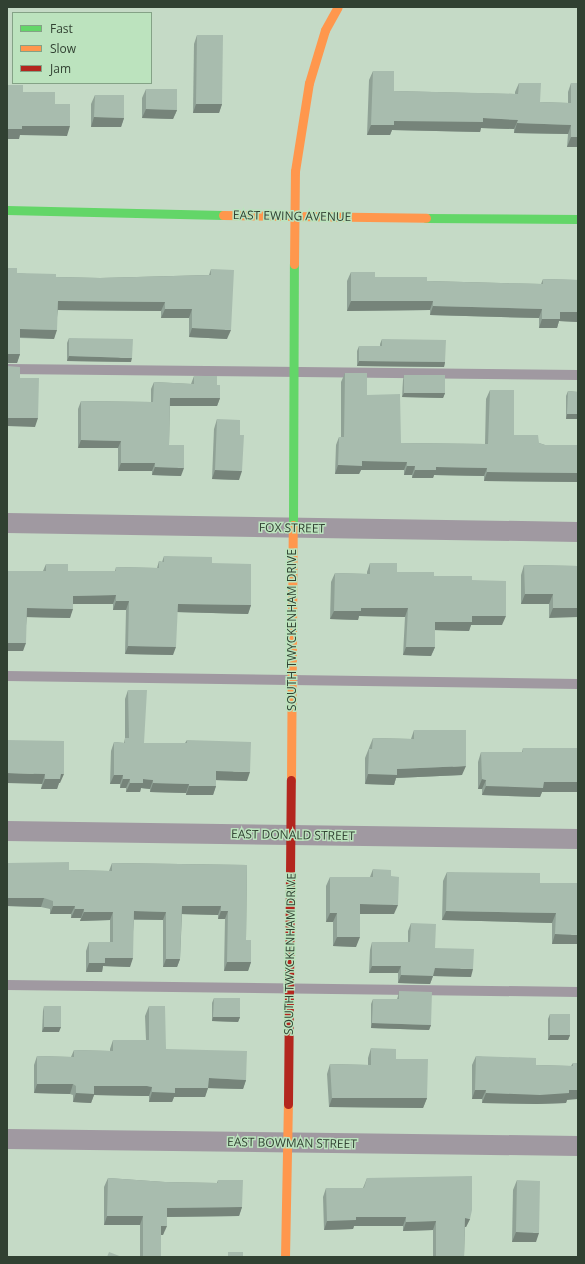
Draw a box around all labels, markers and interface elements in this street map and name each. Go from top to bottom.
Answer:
legend [12,12,152,84]
text: Fast [50,20,73,37]
text: Slow [50,40,76,57]
text: Jam [50,60,71,77]
street label: EAST EWING AVENUE [233,208,351,224]
street label: FOX STREET [259,520,325,536]
street label: SOUTH TWYCKENHAM DRIVE [285,549,299,711]
street label: EAST DONALD STREET [231,827,355,843]
street label: SOUTH TWYCKENHAM DRIVE [281,873,299,1035]
street label: EAST BOWMAN STREET [227,1135,357,1151]

